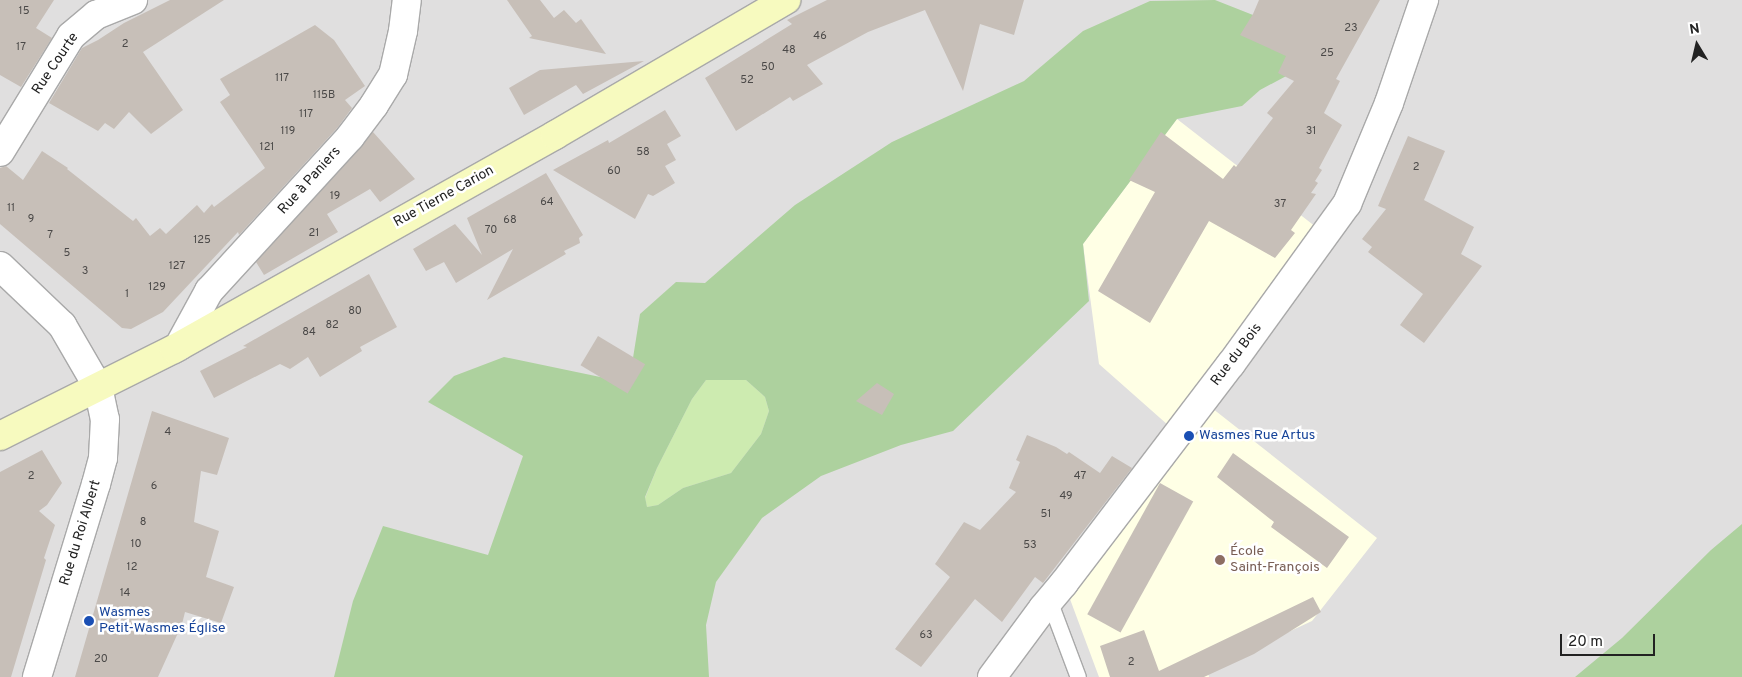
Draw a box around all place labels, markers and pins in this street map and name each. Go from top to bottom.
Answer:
place label: Wasmes Rue Artus [1199,428,1316,444]
marker: Wasmes Rue Artus [1183,430,1195,442]
place label: École Saint-François [1230,544,1320,576]
marker: École Saint-François [1214,554,1226,566]
place label: Wasmes Petit-Wasmes Église [99,605,225,638]
marker: Wasmes Petit-Wasmes Église [83,615,95,627]

